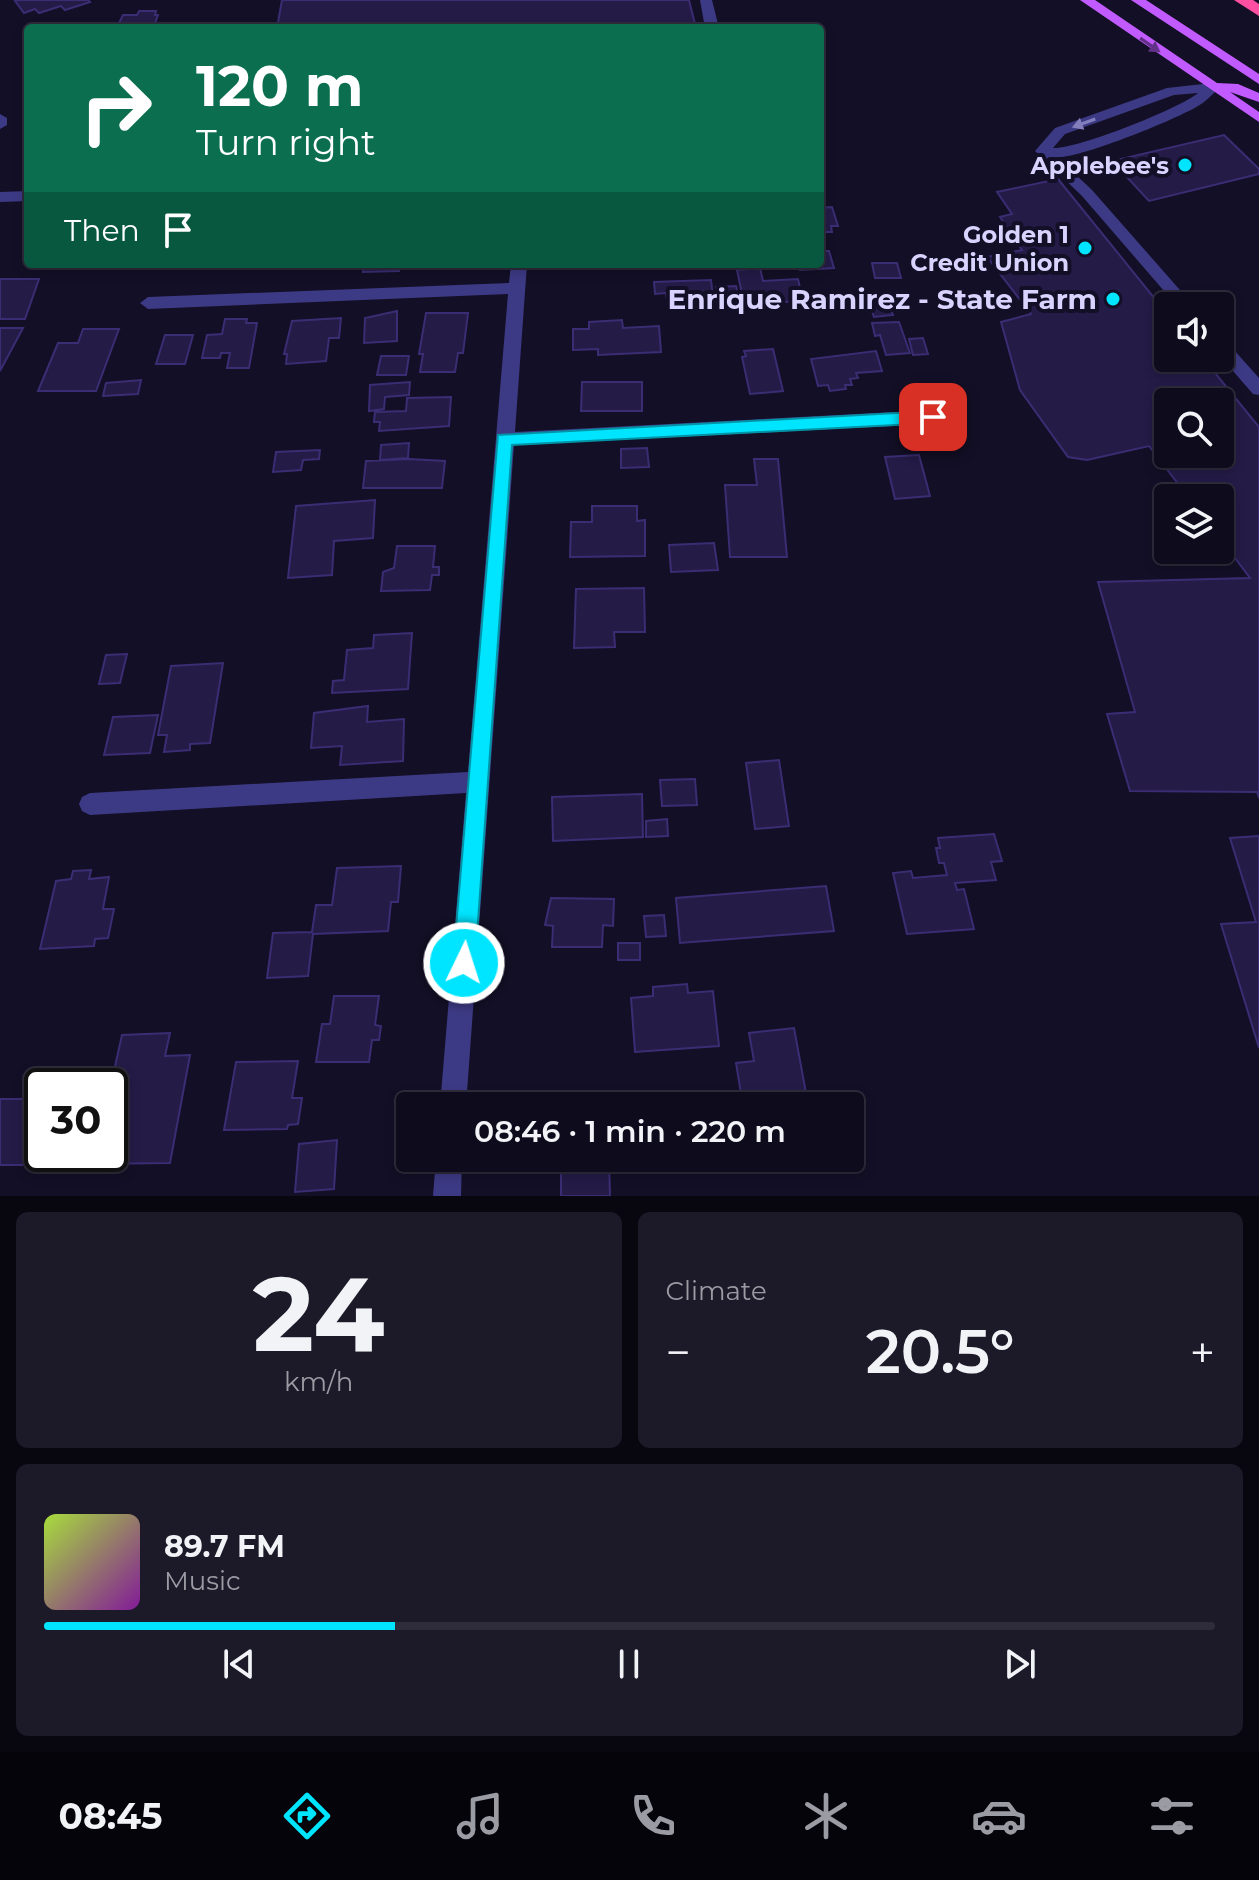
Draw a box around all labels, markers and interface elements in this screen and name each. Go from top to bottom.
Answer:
one-way arrow [1139,37,1160,52]
text: 120 m [196,52,364,120]
icon: right [64,56,168,160]
one-way arrow [1072,117,1096,129]
text: Turn right [196,120,376,164]
place label: Applebee's [1029,151,1169,180]
marker: Applebee's [1176,156,1194,174]
icon: arrive [156,208,200,252]
text: Then [64,212,140,249]
place label: Golden 1 Credit Union [910,220,1069,277]
marker: Golden 1 Credit Union [1076,239,1094,257]
place label: Enrique Ramirez - State Farm [667,282,1097,316]
marker: Enrique Ramirez - State Farm [1104,290,1122,308]
map controls [1154,292,1234,564]
button: sound [1154,292,1234,372]
pin [899,383,967,451]
button: search [1154,388,1234,468]
icon: arrive [911,395,955,439]
button: layers [1154,484,1234,564]
position arrow [422,921,506,1005]
speed limit sign: 30 [24,1068,128,1172]
text: 08:46 · 1 min · 220 m [474,1113,786,1150]
text: 24 [253,1250,385,1377]
text: Climate [666,1275,767,1307]
text: 20.5° [866,1315,1015,1388]
text: − [666,1325,691,1379]
text: + [1190,1325,1215,1379]
text: km/h [284,1366,353,1398]
text: 89.7 FM [164,1528,285,1565]
text: Music [164,1565,241,1597]
icon: previous [217,1642,261,1686]
icon: pause [607,1642,651,1686]
icon: next [998,1642,1042,1686]
icon: directions [279,1788,335,1844]
icon: music [452,1788,508,1844]
icon: phone [625,1788,681,1844]
icon: climate [798,1788,854,1844]
icon: car [971,1788,1027,1844]
icon: filters [1144,1788,1200,1844]
text: 08:45 [59,1794,162,1838]

